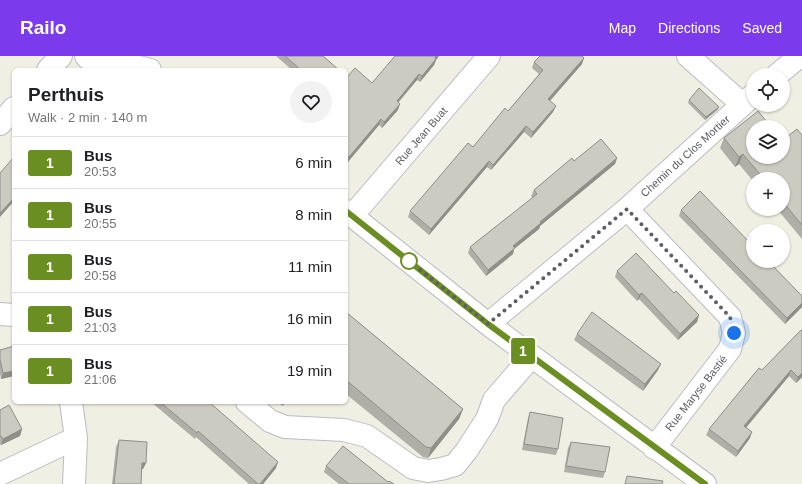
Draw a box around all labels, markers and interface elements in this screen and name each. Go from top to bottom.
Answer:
text: Railo [20,17,66,38]
text: Map [609,20,636,36]
text: Directions [658,20,720,36]
text: Saved [742,20,782,36]
map controls [746,68,790,268]
button: locate [746,68,790,112]
button: heart [290,81,332,123]
text: Perthuis [28,84,104,105]
street label: Rue Jean Buat [393,105,449,167]
text: Walk · 2 min · 140 m [28,110,147,125]
street label: Chemin du Clos Mortier [638,113,732,199]
button: layers [746,120,790,164]
text: Bus [84,147,112,164]
text: 6 min [295,154,332,171]
text: 1 [46,155,54,171]
text: 20:53 [84,164,117,179]
button: + [746,172,790,216]
text: Bus [84,199,112,216]
text: 8 min [295,206,332,223]
text: 1 [46,207,54,223]
text: 20:55 [84,216,117,231]
button: − [746,224,790,268]
text: Bus [84,251,112,268]
unlabelled marker [400,252,418,270]
text: 11 min [288,258,332,275]
text: 1 [46,259,54,275]
text: 20:58 [84,268,117,283]
text: Bus [84,303,112,320]
text: 16 min [287,310,332,327]
text: 1 [46,311,54,327]
text: 21:03 [84,320,117,335]
your location [724,323,744,343]
line badge: 1 [510,338,536,364]
text: 1 [519,343,527,359]
street label: Rue Maryse Bastié [663,353,729,433]
text: Bus [84,355,112,372]
text: 19 min [287,362,332,379]
text: 1 [46,363,54,379]
text: 21:06 [84,372,117,387]

